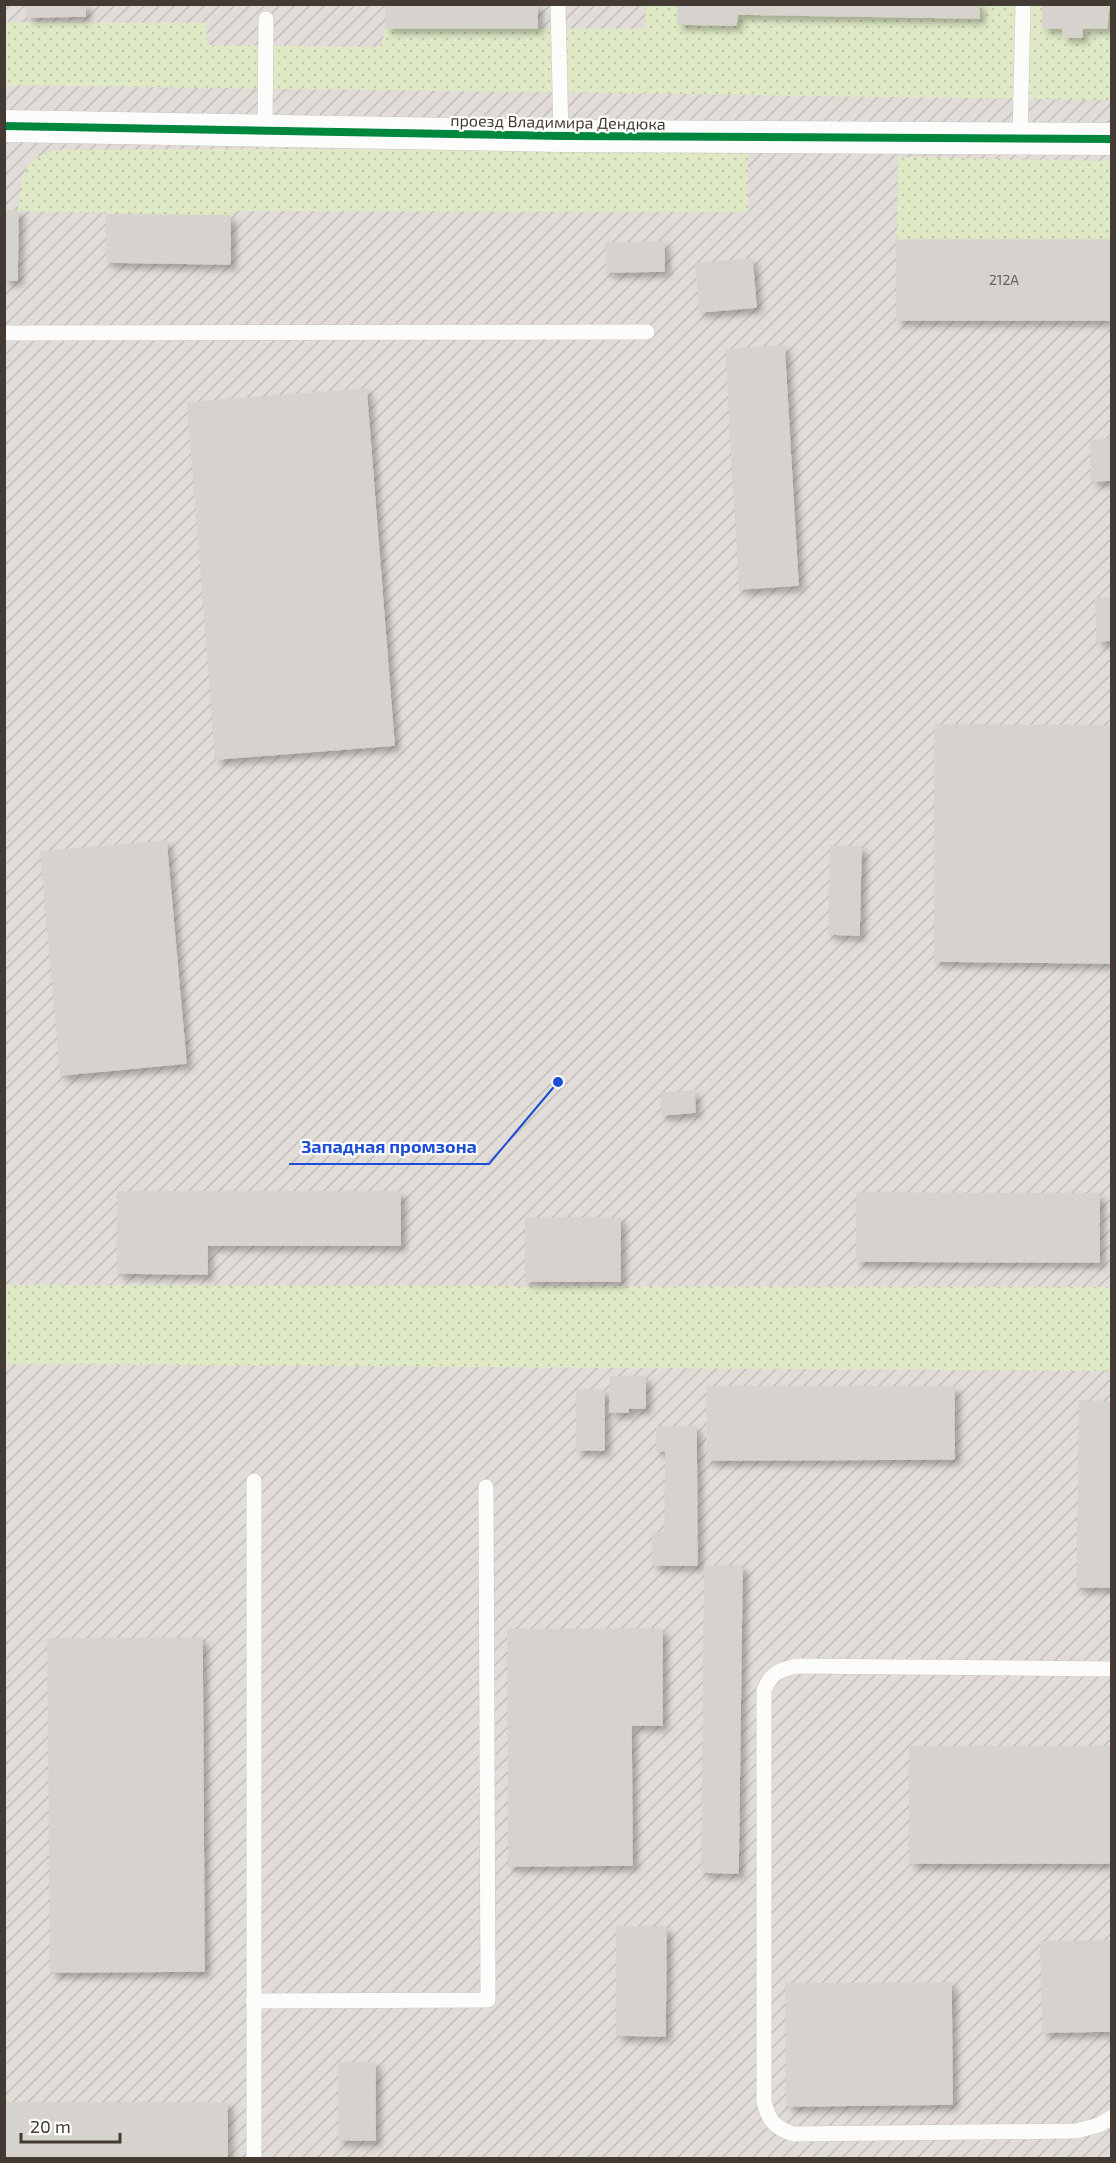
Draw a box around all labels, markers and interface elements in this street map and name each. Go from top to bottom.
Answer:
street label: проезд Владимира Дендюка [450,110,666,133]
house number: 212А [989,271,1019,288]
callout: Западная промзона [289,1128,489,1164]
text: Западная промзона [301,1135,477,1157]
scale bar [21,2106,120,2144]
text: 20 m [30,2115,71,2137]

